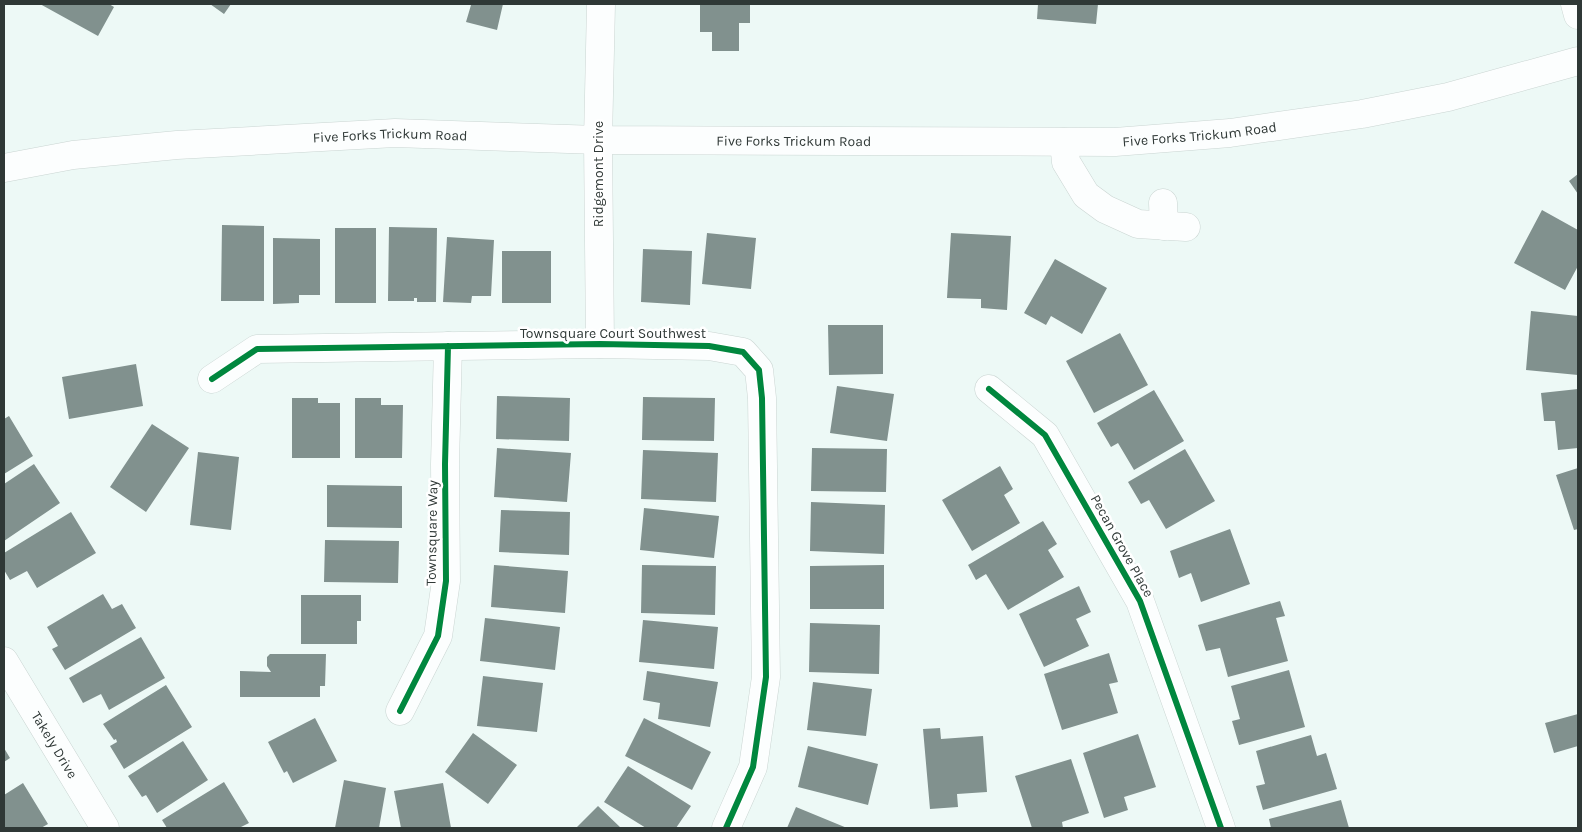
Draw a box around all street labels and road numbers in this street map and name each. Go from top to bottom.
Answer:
street label: Five Forks Trickum Road [1122,118,1278,150]
street label: Ridgemont Drive [590,121,607,227]
street label: Five Forks Trickum Road [312,125,468,146]
street label: Five Forks Trickum Road [716,132,871,150]
street label: Townsquare Court Southwest [520,325,706,342]
street label: Townsquare Way [423,480,441,586]
street label: Pecan Grove Place [1087,492,1157,600]
street label: Takely Drive [28,708,81,781]

